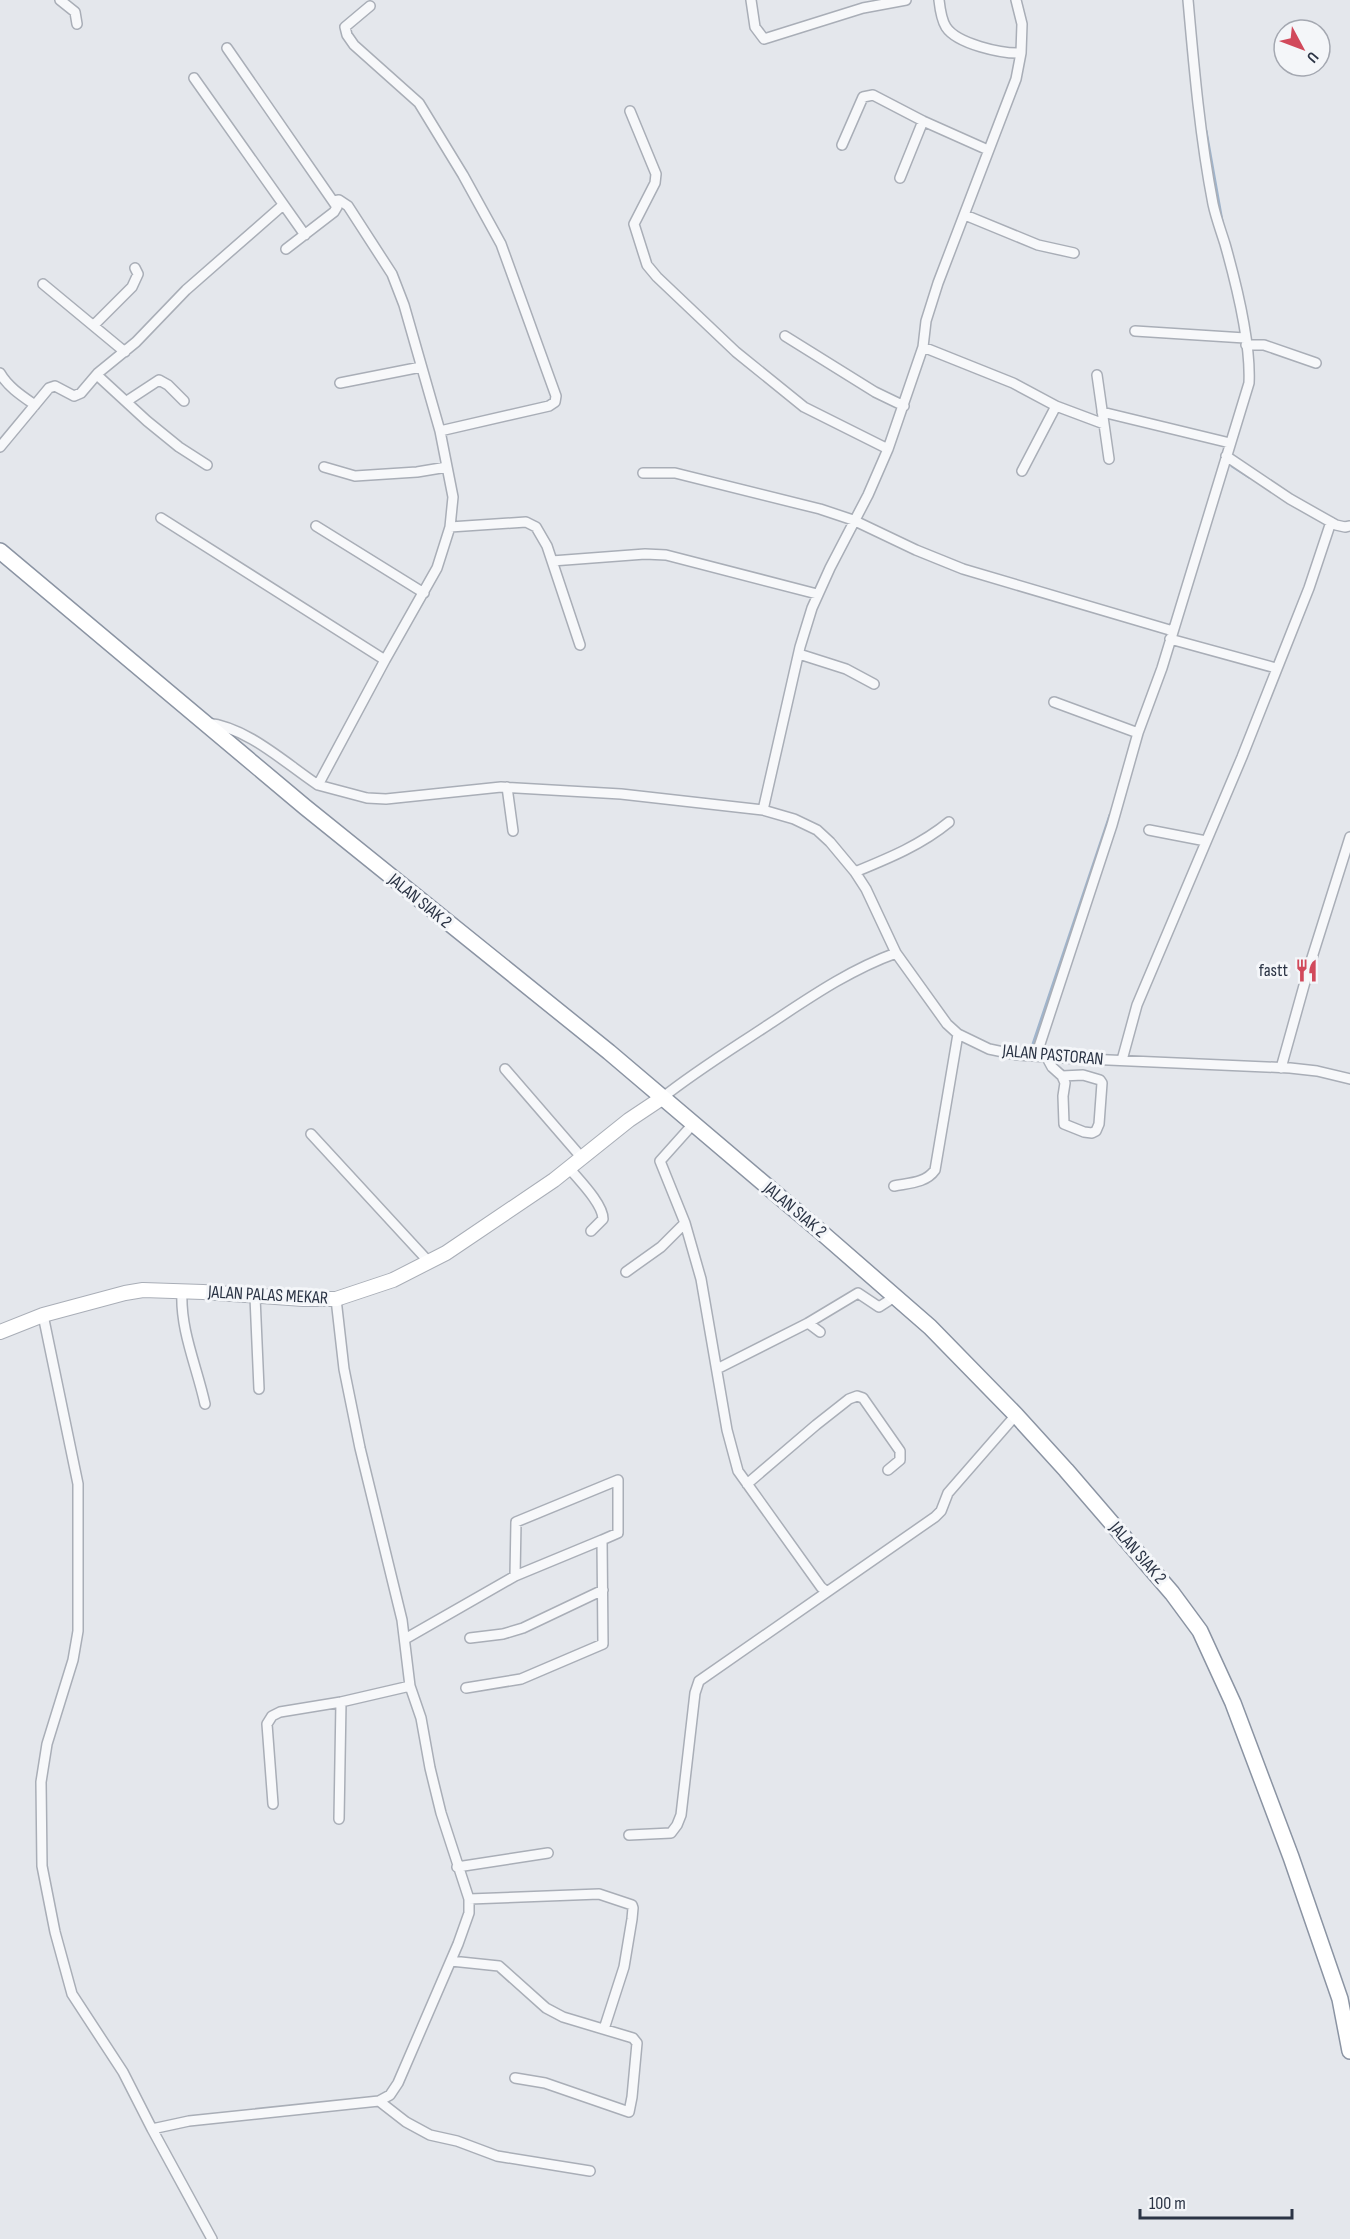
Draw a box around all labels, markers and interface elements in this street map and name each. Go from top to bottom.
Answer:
north arrow [1272,18,1332,78]
text: U [1302,47,1322,66]
street label: JALAN SIAK 2 [383,868,456,933]
restaurant icon: fastt [1293,957,1319,983]
place label: fastt [1259,960,1289,981]
street label: JALAN PASTORAN [1001,1040,1104,1070]
street label: JALAN SIAK 2 [759,1177,831,1242]
street label: JALAN PALAS MEKAR [206,1281,329,1309]
street label: JALAN SIAK 2 [1105,1517,1171,1588]
scale bar [1140,2182,1292,2220]
text: 100 m [1149,2193,1186,2214]

